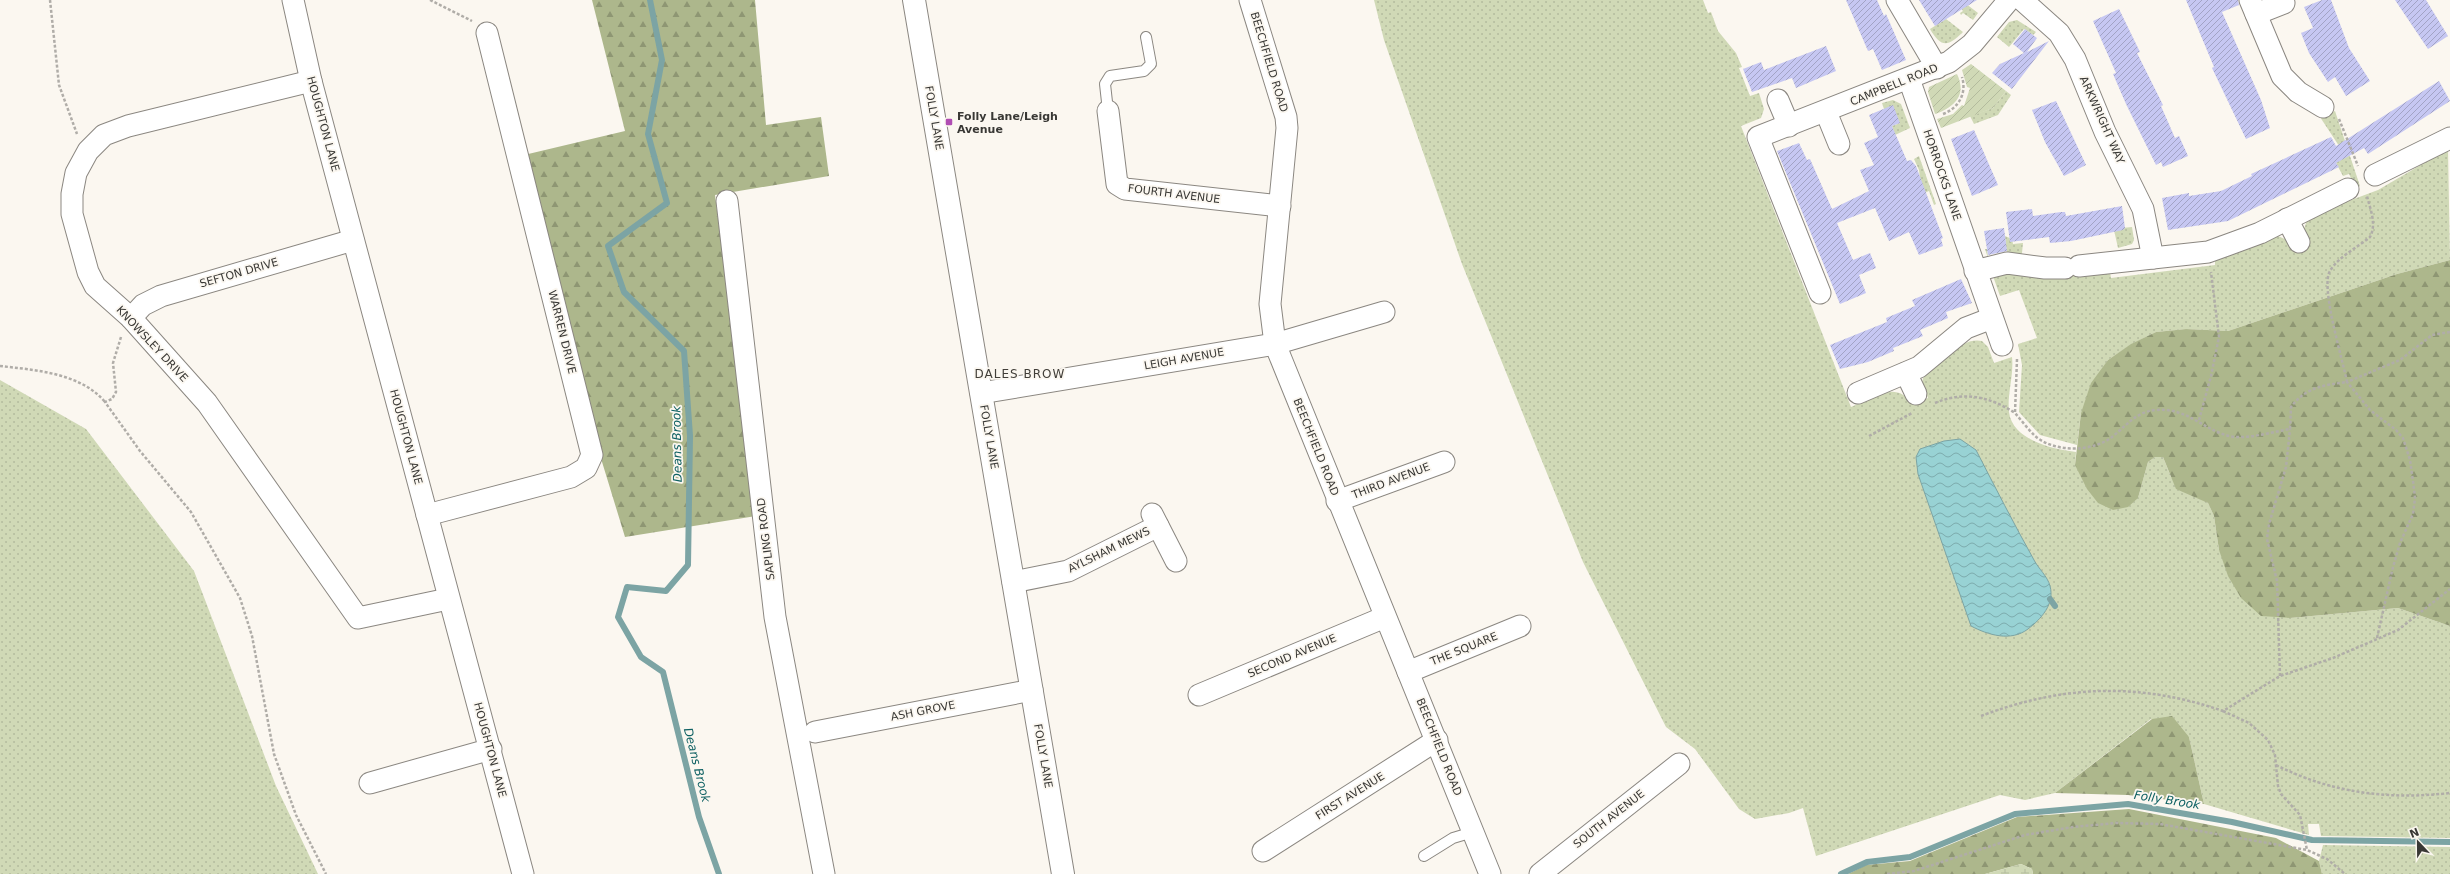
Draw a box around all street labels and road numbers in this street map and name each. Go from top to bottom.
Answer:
street label: BEECHFIELD ROAD [1248,10,1290,114]
street label: CAMPBELL ROAD [1848,61,1940,109]
street label: ARKWRIGHT WAY [2077,74,2127,166]
street label: HOUGHTON LANE [304,75,342,173]
street label: FOLLY LANE [922,85,946,151]
street label: HORROCKS LANE [1920,128,1964,222]
street label: FOURTH AVENUE [1127,182,1221,206]
street label: SEFTON DRIVE [198,256,280,290]
street label: WARREN DRIVE [545,289,579,375]
street label: KNOWSLEY DRIVE [113,303,191,385]
street label: LEIGH AVENUE [1143,346,1225,372]
street label: HOUGHTON LANE [387,388,425,486]
street label: BEECHFIELD ROAD [1290,396,1342,498]
street label: FOLLY LANE [977,404,1001,470]
street label: THIRD AVENUE [1349,460,1432,502]
street label: SAPLING ROAD [754,497,778,581]
street label: AYLSHAM MEWS [1066,525,1152,575]
street label: THE SQUARE [1428,630,1500,669]
street label: SECOND AVENUE [1246,631,1338,681]
street label: BEECHFIELD ROAD [1413,696,1465,798]
street label: ASH GROVE [890,698,956,724]
street label: HOUGHTON LANE [471,701,509,799]
street label: FOLLY LANE [1031,723,1055,789]
street label: FIRST AVENUE [1313,770,1387,822]
street label: SOUTH AVENUE [1571,787,1647,851]

